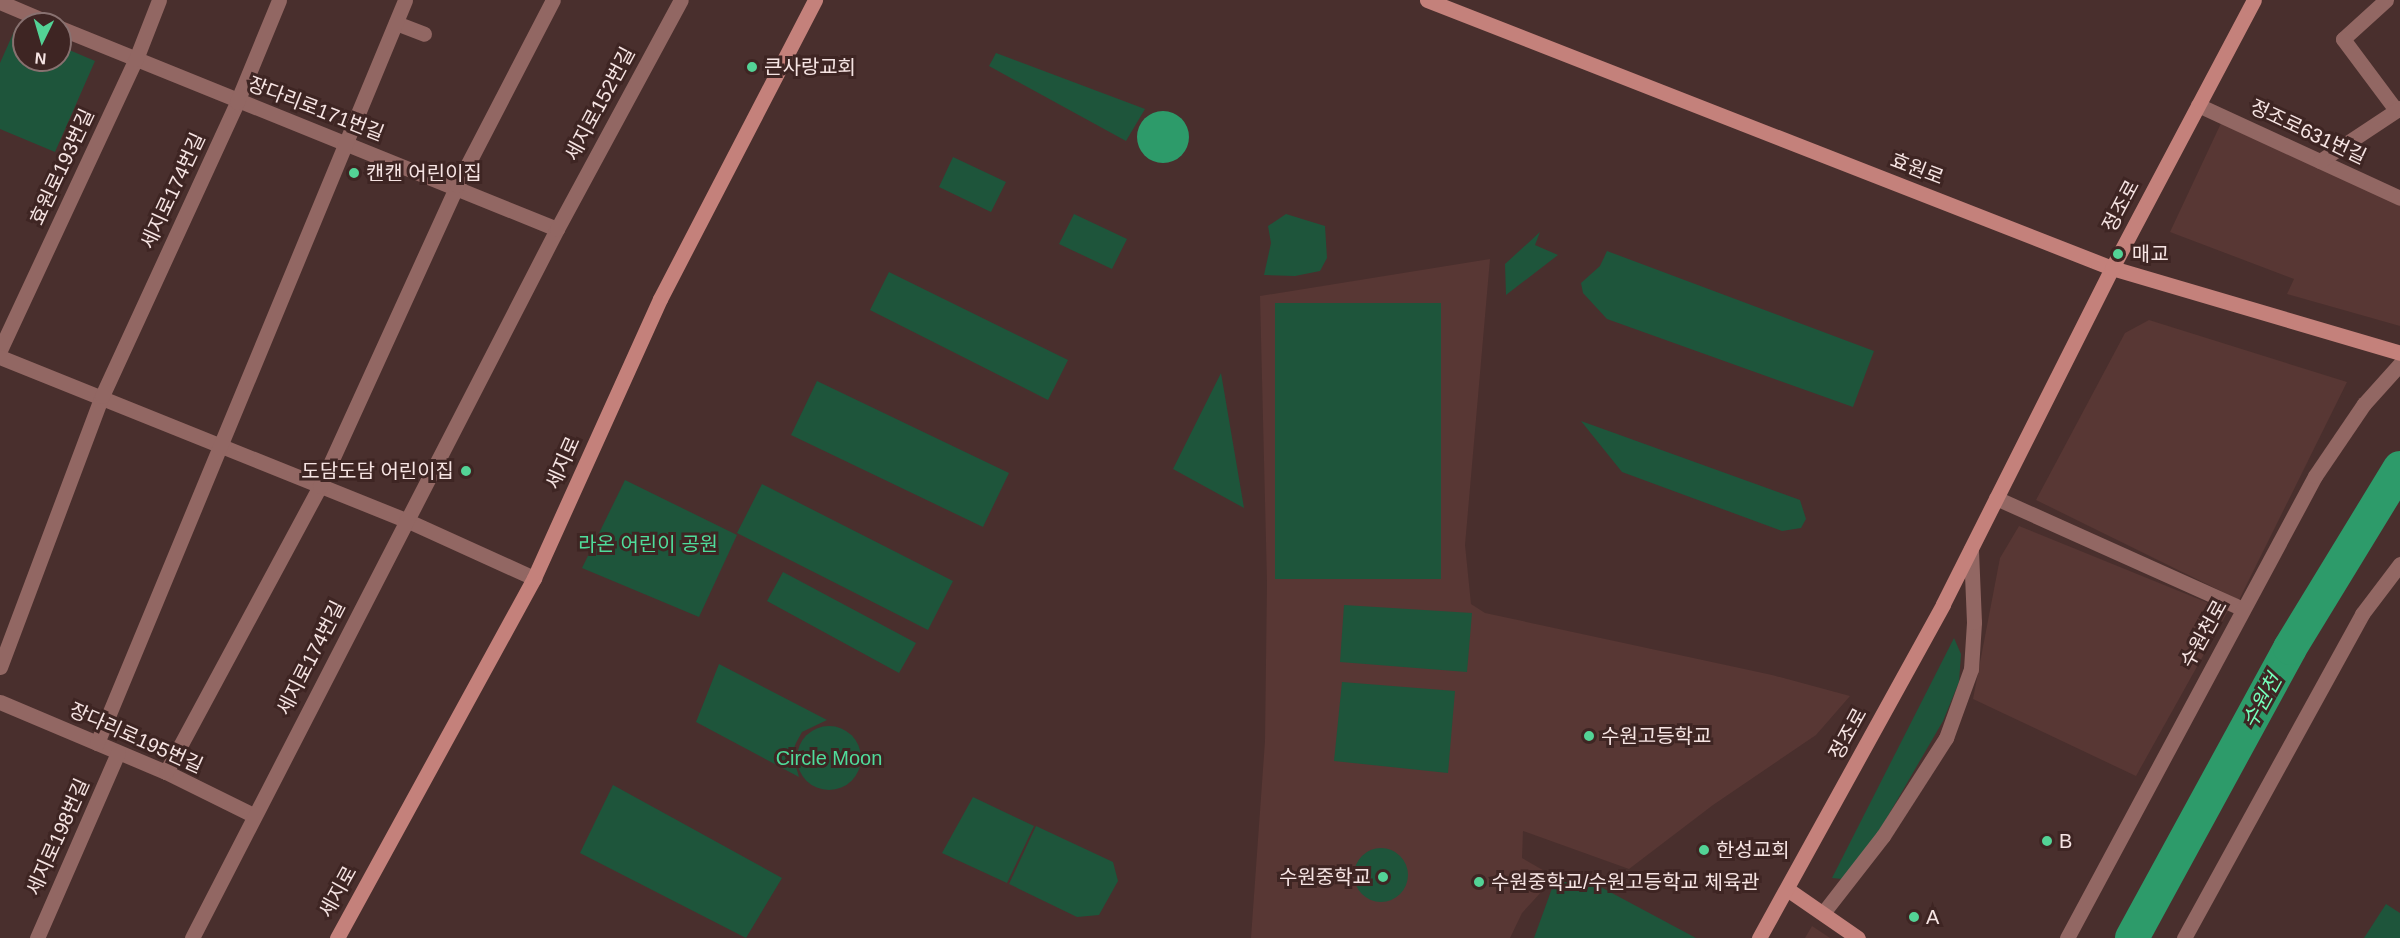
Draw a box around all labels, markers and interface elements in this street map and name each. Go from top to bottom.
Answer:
north arrow [12,12,72,72]
street label: 세지로152번길 [560,43,640,165]
text: N [34,49,47,67]
place label: 큰사랑교회 [764,55,856,79]
marker: 큰사랑교회 [745,60,759,74]
street label: 장다리로171번길 [245,72,387,146]
street label: 정조로631번길 [2246,95,2370,169]
street label: 효원로193번길 [25,105,99,229]
street label: 세지로174번길 [136,129,210,253]
street label: 효원로 [1887,148,1947,190]
place label: 캔캔 어린이집 [366,161,482,185]
marker: 캔캔 어린이집 [347,166,361,180]
street label: 정조로 [2097,176,2145,236]
place label: 매교 [2132,242,2169,266]
marker: 매교 [2109,245,2127,263]
street label: 세지로 [541,433,585,493]
place label: 도담도담 어린이집 [301,459,454,483]
marker: 도담도담 어린이집 [459,464,473,478]
park label: 라온 어린이 공원 [578,532,718,556]
street label: 수원천로 [2176,596,2232,672]
street label: 세지로174번길 [272,597,350,719]
water label: 수원천 [2237,670,2287,732]
street label: 장다리로195번길 [65,698,207,778]
street label: 정조로 [1824,704,1872,764]
place label: 수원고등학교 [1601,724,1711,748]
marker: 수원고등학교 [1582,729,1596,743]
park label: Circle Moon [776,746,882,770]
street label: 세지로198번길 [22,775,94,899]
place label: B [2059,829,2072,853]
marker: B [2040,834,2054,848]
place label: 한성교회 [1716,838,1790,862]
marker: 한성교회 [1697,843,1711,857]
street label: 세지로 [314,862,362,922]
place label: 수원중학교 [1279,865,1371,889]
marker: 수원중학교 [1376,870,1390,884]
place label: 수원중학교/수원고등학교 체육관 [1491,870,1760,894]
marker: 수원중학교/수원고등학교 체육관 [1472,875,1486,889]
place label: A [1926,905,1939,929]
marker: A [1907,910,1921,924]

